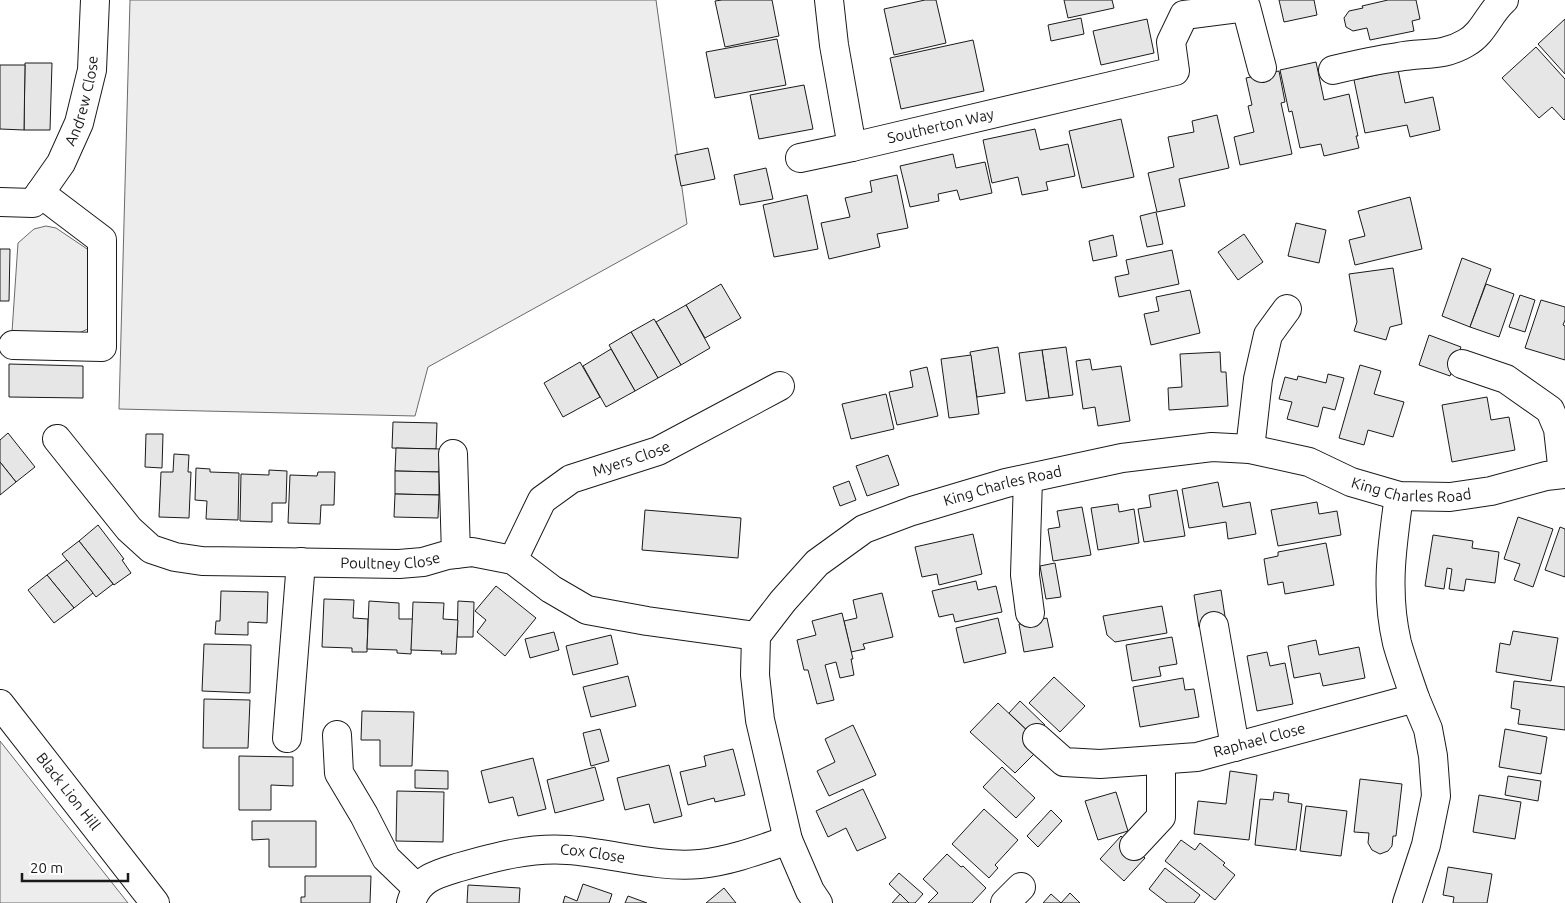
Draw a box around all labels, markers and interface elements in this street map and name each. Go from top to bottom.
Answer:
street label: Andrew Close [61,55,101,148]
street label: Southerton Way [886,105,996,146]
street label: Myers Close [590,437,673,480]
street label: King Charles Road [941,462,1063,509]
street label: King Charles Road [1350,474,1472,505]
street label: Poultney Close [340,548,442,572]
street label: Raphael Close [1211,719,1307,760]
street label: Black Lion Hill [33,749,104,833]
street label: Cox Close [560,841,627,866]
scale bar [22,850,129,882]
text: 20 m [30,859,63,876]

